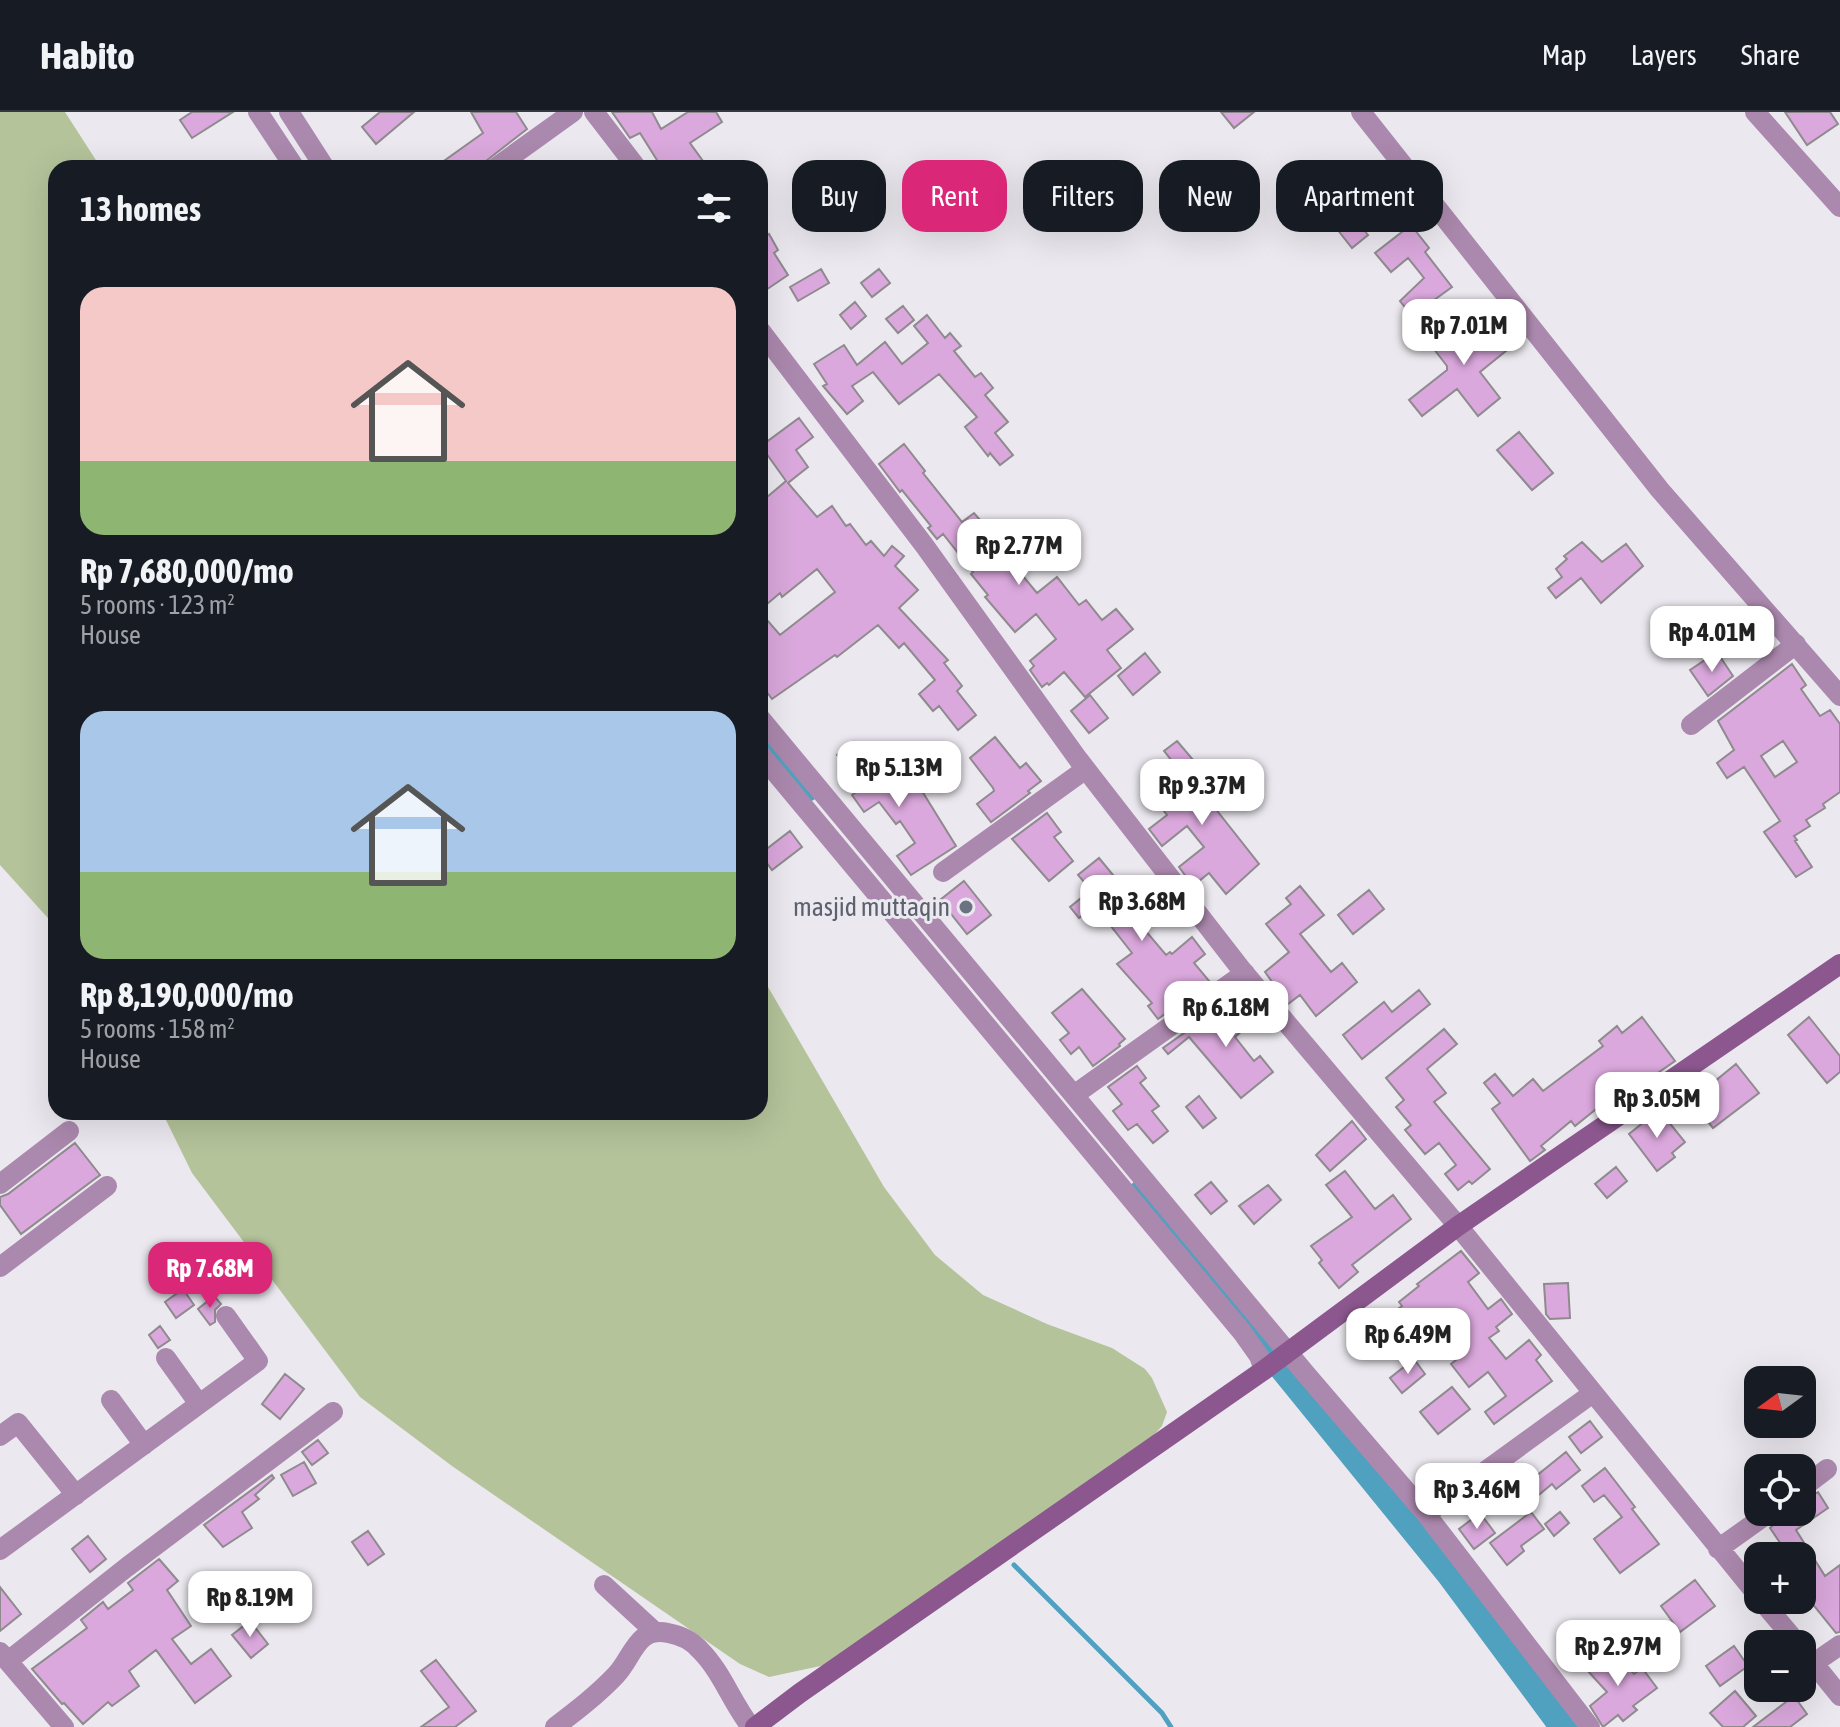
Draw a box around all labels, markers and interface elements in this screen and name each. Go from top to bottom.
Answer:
text: Habito [40,34,135,77]
text: Map [1542,39,1587,71]
text: Layers [1631,39,1697,71]
text: Share [1741,39,1800,71]
chip: Buy [792,160,886,232]
chip: Rent [902,160,1007,232]
chip: Filters [1023,160,1143,232]
chip: New [1159,160,1260,232]
chip: Apartment [1276,160,1443,232]
icon: filters [692,186,736,230]
text: 13 homes [80,189,201,228]
pin: Rp 7.01M [1381,299,1547,367]
text: Rp 7.01M [1420,310,1508,340]
icon: home [336,339,480,483]
pin: Rp 2.77M [936,519,1102,587]
text: Rp 2.77M [975,530,1063,560]
text: Rp 7,680,000/mo [80,551,294,590]
text: 5 rooms · 123 m² [80,590,235,620]
pin: Rp 4.01M [1629,606,1795,674]
text: Rp 4.01M [1668,617,1756,647]
text: House [80,620,141,650]
pin: Rp 5.13M [816,741,982,809]
text: Rp 5.13M [855,752,943,782]
pin: Rp 9.37M [1119,759,1285,827]
icon: home [336,763,480,907]
text: Rp 9.37M [1158,770,1246,800]
pin: Rp 3.68M [1059,875,1225,943]
text: Rp 3.68M [1098,886,1186,916]
place label: masjid muttaqin [793,892,950,922]
marker: masjid muttaqin [957,898,975,916]
text: Rp 8,190,000/mo [80,975,294,1014]
pin: Rp 6.18M [1143,981,1309,1049]
text: Rp 6.18M [1182,992,1270,1022]
text: 5 rooms · 158 m² [80,1014,235,1044]
text: House [80,1044,141,1074]
pin: Rp 3.05M [1574,1072,1740,1140]
text: Rp 3.05M [1613,1083,1701,1113]
pin: Rp 7.68M [127,1242,293,1310]
text: Rp 7.68M [166,1253,254,1283]
pin: Rp 6.49M [1325,1308,1491,1376]
text: Rp 6.49M [1364,1319,1452,1349]
north arrow [1744,1366,1816,1438]
map controls [1744,1366,1816,1702]
button: locate [1744,1454,1816,1526]
pin: Rp 3.46M [1394,1463,1560,1531]
text: Rp 3.46M [1433,1474,1521,1504]
button: + [1744,1542,1816,1614]
pin: Rp 8.19M [167,1571,333,1639]
text: Rp 8.19M [206,1582,294,1612]
pin: Rp 2.97M [1535,1620,1701,1688]
button: − [1744,1630,1816,1702]
text: Rp 2.97M [1574,1631,1662,1661]

